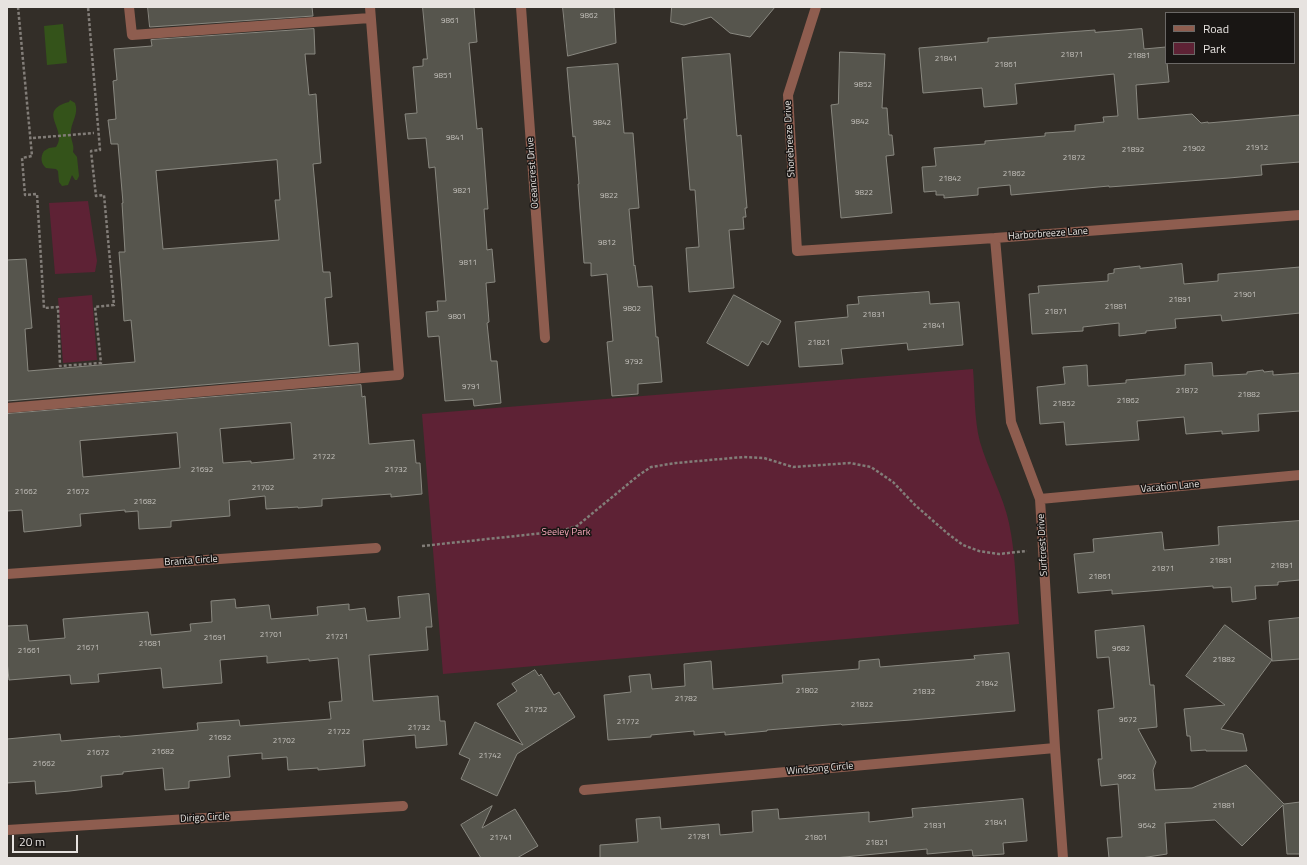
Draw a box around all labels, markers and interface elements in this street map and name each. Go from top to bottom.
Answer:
house number: 9862 [580,11,598,21]
legend [1165,12,1295,64]
house number: 9861 [441,16,459,26]
text: Road [1203,19,1229,38]
text: Park [1203,39,1226,58]
house number: 21871 [1061,50,1083,60]
house number: 21881 [1128,51,1150,61]
house number: 21841 [935,54,957,64]
house number: 21861 [995,60,1017,70]
house number: 9851 [434,71,452,81]
house number: 9852 [854,80,872,90]
street label: Shorebreeze Drive [782,100,798,178]
house number: 9842 [851,117,869,127]
house number: 9842 [593,118,611,128]
house number: 9841 [446,133,464,143]
street label: Oceancrest Drive [525,137,541,209]
house number: 21912 [1246,143,1268,153]
house number: 21902 [1183,144,1205,154]
house number: 21892 [1122,145,1144,155]
house number: 21872 [1063,153,1085,163]
house number: 21862 [1003,169,1025,179]
house number: 21842 [939,174,961,184]
house number: 9821 [453,186,471,196]
house number: 9822 [855,188,873,198]
house number: 9822 [600,191,618,201]
street label: Harborbreeze Lane [1008,225,1088,243]
house number: 9812 [598,238,616,248]
house number: 9811 [459,258,477,268]
house number: 21901 [1234,290,1256,300]
house number: 21891 [1169,295,1191,305]
house number: 21881 [1105,302,1127,312]
house number: 9802 [623,304,641,314]
house number: 21871 [1045,307,1067,317]
house number: 21831 [863,310,885,320]
house number: 9801 [448,312,466,322]
house number: 21841 [923,321,945,331]
house number: 21821 [808,338,830,348]
house number: 9792 [625,357,643,367]
house number: 9791 [462,382,480,392]
house number: 21872 [1176,386,1198,396]
house number: 21882 [1238,390,1260,400]
house number: 21862 [1117,396,1139,406]
house number: 21852 [1053,399,1075,409]
house number: 21722 [313,452,335,462]
house number: 21692 [191,465,213,475]
house number: 21732 [385,465,407,475]
street label: Vacation Lane [1140,478,1200,496]
house number: 21702 [252,483,274,493]
house number: 21662 [15,487,37,497]
house number: 21672 [67,487,89,497]
house number: 21682 [134,497,156,507]
street label: Surfcrest Drive [1035,514,1051,576]
park label: Seeley Park [542,527,590,539]
street label: Branta Circle [164,553,218,569]
house number: 21881 [1210,556,1232,566]
house number: 21891 [1271,561,1293,571]
house number: 21871 [1152,564,1174,574]
house number: 21861 [1089,572,1111,582]
house number: 21701 [260,630,282,640]
house number: 21721 [326,632,348,642]
house number: 21691 [204,633,226,643]
house number: 21681 [139,639,161,649]
house number: 21671 [77,643,99,653]
house number: 9682 [1112,644,1130,654]
house number: 21661 [18,646,40,656]
house number: 21882 [1213,655,1235,665]
house number: 21842 [976,679,998,689]
house number: 21802 [796,686,818,696]
house number: 21832 [913,687,935,697]
house number: 21782 [675,694,697,704]
house number: 21822 [851,700,873,710]
house number: 21752 [525,705,547,715]
house number: 9672 [1119,715,1137,725]
house number: 21772 [617,717,639,727]
house number: 21732 [408,723,430,733]
house number: 21722 [328,727,350,737]
house number: 21692 [209,733,231,743]
house number: 21702 [273,736,295,746]
house number: 21682 [152,747,174,757]
house number: 21672 [87,748,109,758]
house number: 21742 [479,751,501,761]
house number: 21662 [33,759,55,769]
street label: Windsong Circle [786,760,854,778]
house number: 9662 [1118,772,1136,782]
house number: 21881 [1213,801,1235,811]
street label: Dirigo Circle [180,811,230,825]
house number: 21841 [985,818,1007,828]
house number: 21831 [924,821,946,831]
house number: 9642 [1138,821,1156,831]
scale bar [14,827,80,853]
text: 20 m [19,832,45,851]
house number: 21781 [688,832,710,842]
house number: 21741 [490,833,512,843]
house number: 21801 [805,833,827,843]
house number: 21821 [866,838,888,848]

